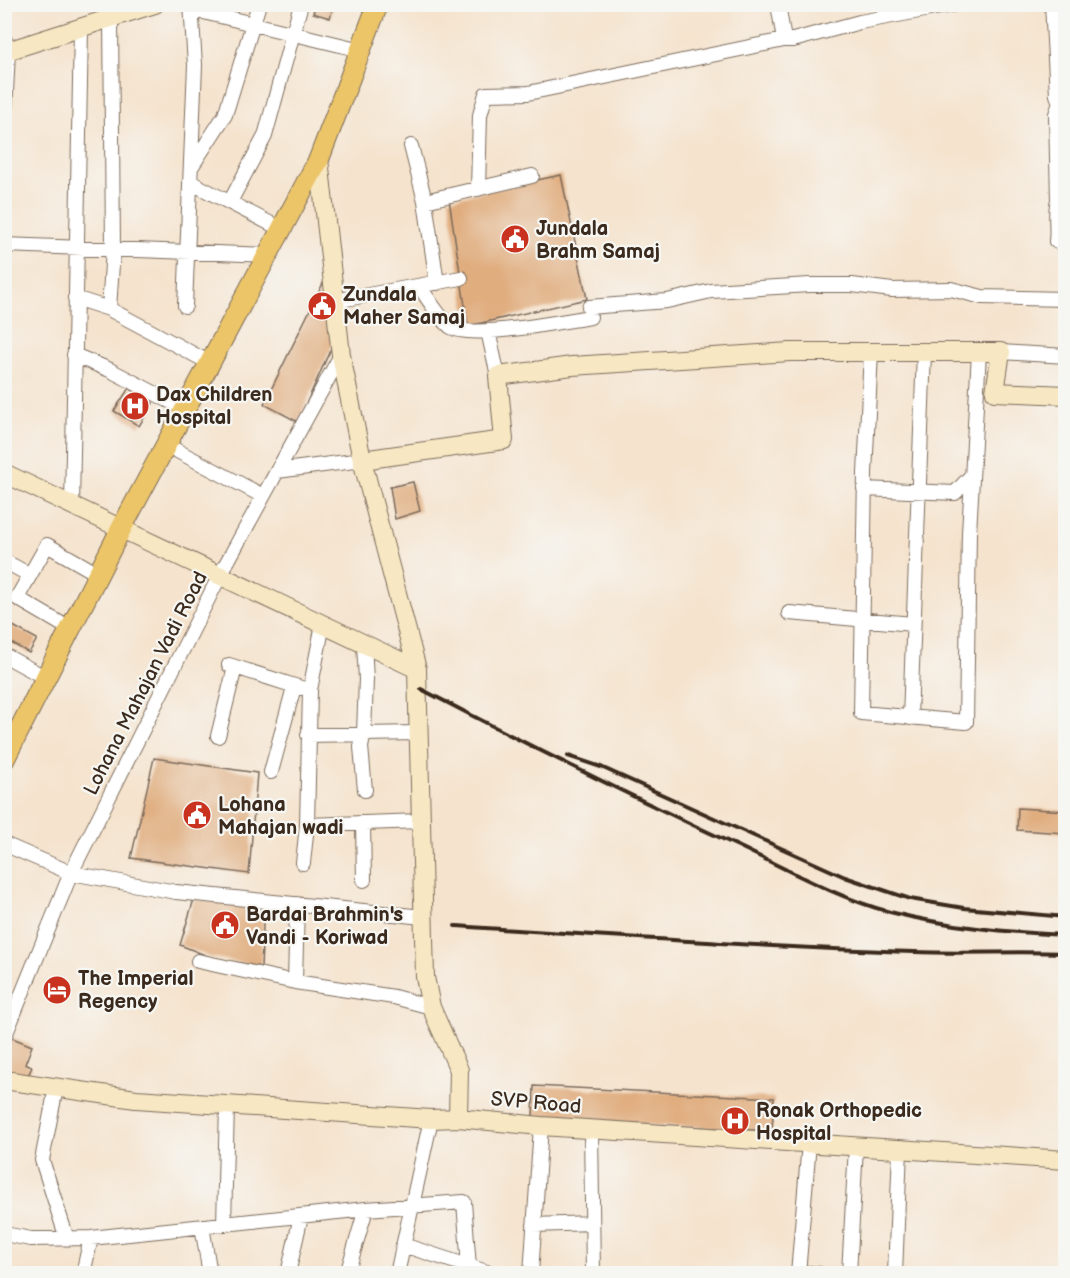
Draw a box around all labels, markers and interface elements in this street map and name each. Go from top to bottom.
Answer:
place label: Jundala Brahm Samaj [536,217,660,264]
public building icon: Jundala Brahm Samaj [499,223,531,255]
place label: Zundala Maher Samaj [343,283,465,330]
public building icon: Zundala Maher Samaj [306,290,338,322]
place label: Dax Children Hospital [156,383,272,430]
hospital icon: Dax Children Hospital [119,390,151,422]
street label: Lohana Mahajan Vadi Road [79,568,213,799]
place label: Lohana Mahajan wadi [218,793,343,840]
public building icon: Lohana Mahajan wadi [181,799,213,831]
place label: Bardai Brahmin's Vandi - Koriwad [246,903,403,950]
public building icon: Bardai Brahmin's Vandi - Koriwad [209,909,241,941]
place label: The Imperial Regency [78,967,193,1014]
hotel icon: The Imperial Regency [41,974,73,1006]
street label: SVP Road [490,1087,582,1119]
place label: Ronak Orthopedic Hospital [756,1099,922,1146]
hospital icon: Ronak Orthopedic Hospital [719,1105,751,1137]

